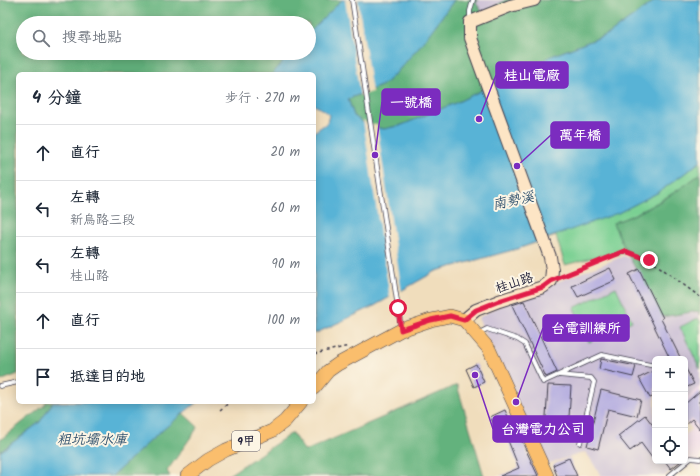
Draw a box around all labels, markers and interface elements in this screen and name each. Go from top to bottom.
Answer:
search box [16,16,316,60]
text: 搜尋地點 [62,26,122,50]
icon: search [30,27,52,49]
callout: 桂山電廠 [496,62,568,88]
text: 桂山電廠 [504,65,560,87]
text: 4 分鐘 [32,85,82,112]
text: 步行 · 270 m [225,88,300,109]
callout: 一號橋 [382,89,440,115]
text: 一號橋 [390,92,432,114]
callout: 萬年橋 [551,122,609,148]
text: 萬年橋 [559,125,601,147]
text: 直行 [70,141,100,165]
icon: ahead [32,142,54,164]
text: 20 m [270,142,300,163]
text: 左轉 [70,186,100,210]
water label: 南勢溪 [490,186,537,216]
icon: left [32,198,54,220]
text: 60 m [271,198,300,219]
text: 新烏路三段 [70,210,135,231]
text: 左轉 [70,242,100,266]
route end [640,251,658,269]
icon: left [32,254,54,276]
text: 90 m [272,254,300,275]
text: 桂山路 [70,266,109,287]
street label: 桂山路 [493,267,536,299]
route start [389,299,407,317]
text: 直行 [70,309,100,333]
icon: ahead [32,310,54,332]
text: 100 m [267,310,300,331]
callout: 台電訓練所 [543,315,629,341]
text: 台電訓練所 [551,318,621,340]
map controls [652,356,688,464]
button: + [652,356,688,392]
text: 抵達目的地 [70,365,145,389]
icon: arrive [32,366,54,388]
button: − [652,392,688,428]
callout: 台灣電力公司 [493,416,593,442]
text: 台灣電力公司 [501,419,585,441]
button: locate [652,428,688,464]
water label: 粗坑壩水庫 [57,429,129,451]
road number: 9甲 [232,431,260,451]

